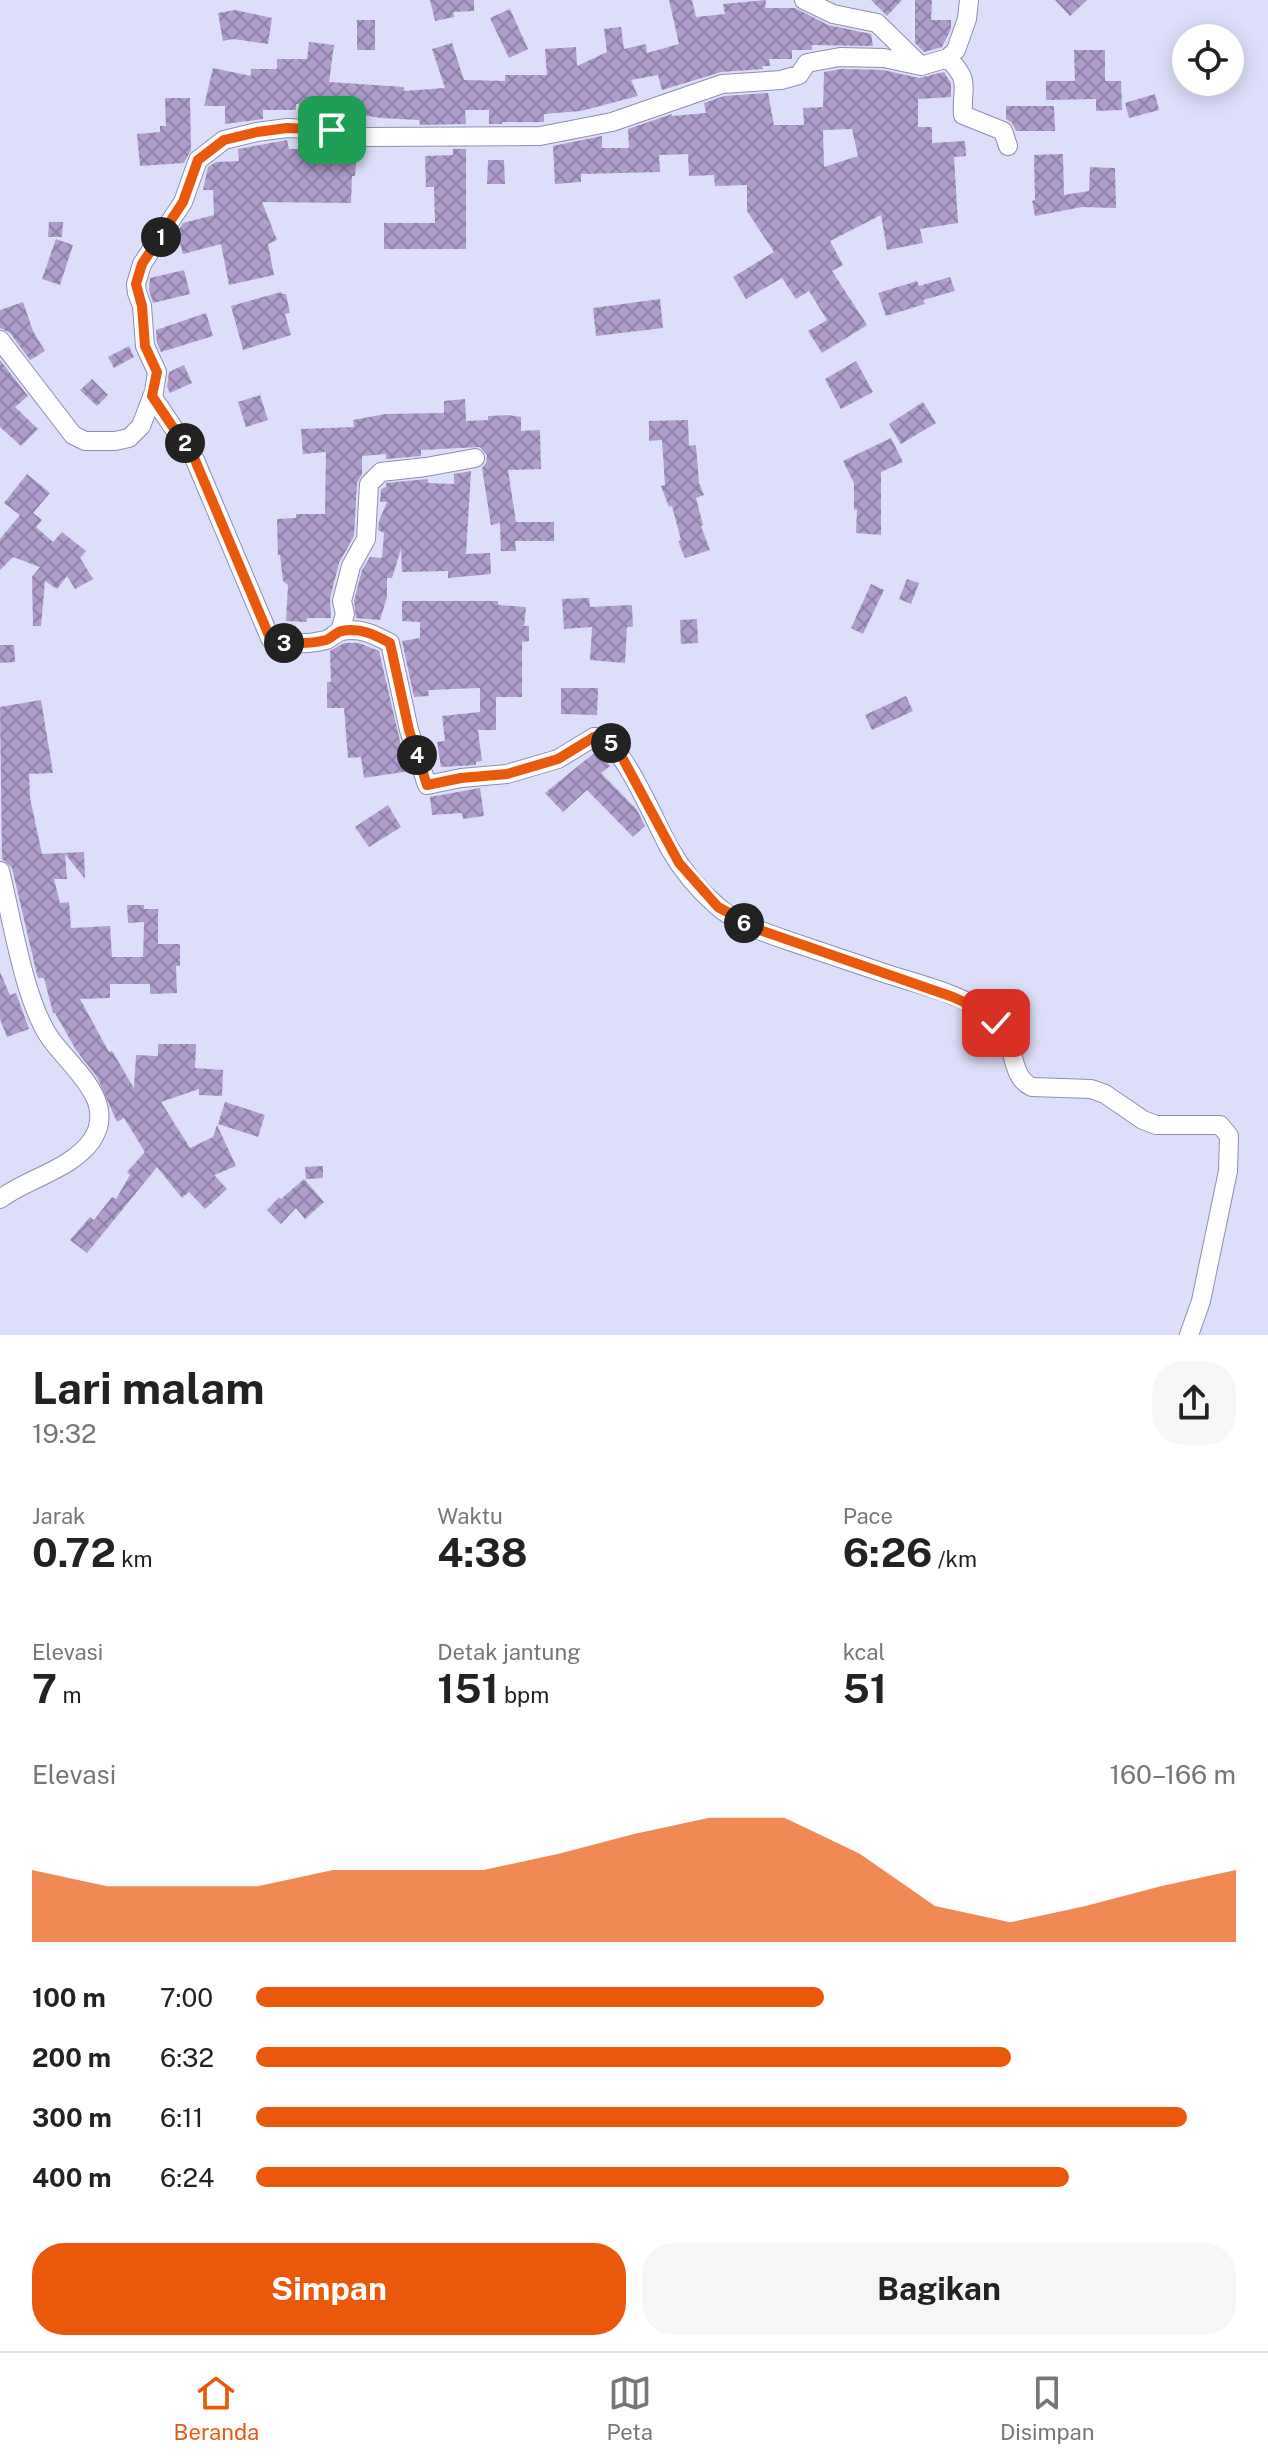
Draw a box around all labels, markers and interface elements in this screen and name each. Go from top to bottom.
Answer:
map controls [1172,24,1244,96]
button: locate [1172,24,1244,96]
pin [298,96,366,164]
icon: arrive [310,108,354,152]
pin: 1 [141,217,181,257]
text: 1 [156,224,166,250]
pin: 2 [165,423,205,463]
text: 2 [178,430,192,456]
pin: 3 [264,623,304,663]
text: 3 [277,630,291,656]
pin: 5 [591,723,631,763]
text: 5 [604,730,618,756]
pin: 4 [397,735,437,775]
text: 4 [410,742,424,768]
pin: 6 [724,903,764,943]
text: 6 [737,910,751,936]
pin [962,989,1030,1057]
icon: check [974,1001,1018,1045]
button: share [1152,1361,1236,1445]
text: Lari malam [32,1362,265,1414]
text: 19:32 [32,1418,97,1449]
text: Jarak [32,1503,85,1529]
text: Waktu [437,1503,503,1529]
text: Pace [843,1503,893,1529]
text: 0.72 [32,1529,116,1576]
text: 4:38 [437,1529,528,1576]
text: 6:26 [843,1529,932,1576]
text: km [116,1546,153,1572]
text: /km [932,1546,977,1572]
text: Elevasi [32,1639,103,1665]
text: Detak jantung [437,1639,581,1665]
text: kcal [843,1639,885,1665]
text: 7 [32,1665,57,1712]
text: 151 [437,1665,499,1712]
text: 51 [843,1665,887,1712]
text: m [57,1682,81,1708]
text: bpm [499,1682,549,1708]
text: Elevasi [32,1759,116,1790]
text: 160–166 m [1109,1759,1236,1790]
text: 100 m [32,1982,106,2013]
text: 7:00 [160,1982,213,2013]
text: 200 m [32,2042,111,2073]
text: 6:32 [160,2042,214,2073]
text: 300 m [32,2102,112,2133]
text: 6:11 [160,2102,203,2133]
text: 400 m [32,2162,112,2193]
text: 6:24 [160,2162,214,2193]
button: Simpan [32,2243,626,2335]
button: Bagikan [642,2243,1236,2335]
tab: Beranda [174,2371,259,2445]
tab: Peta [606,2371,653,2445]
tab: Disimpan [1000,2371,1094,2445]

